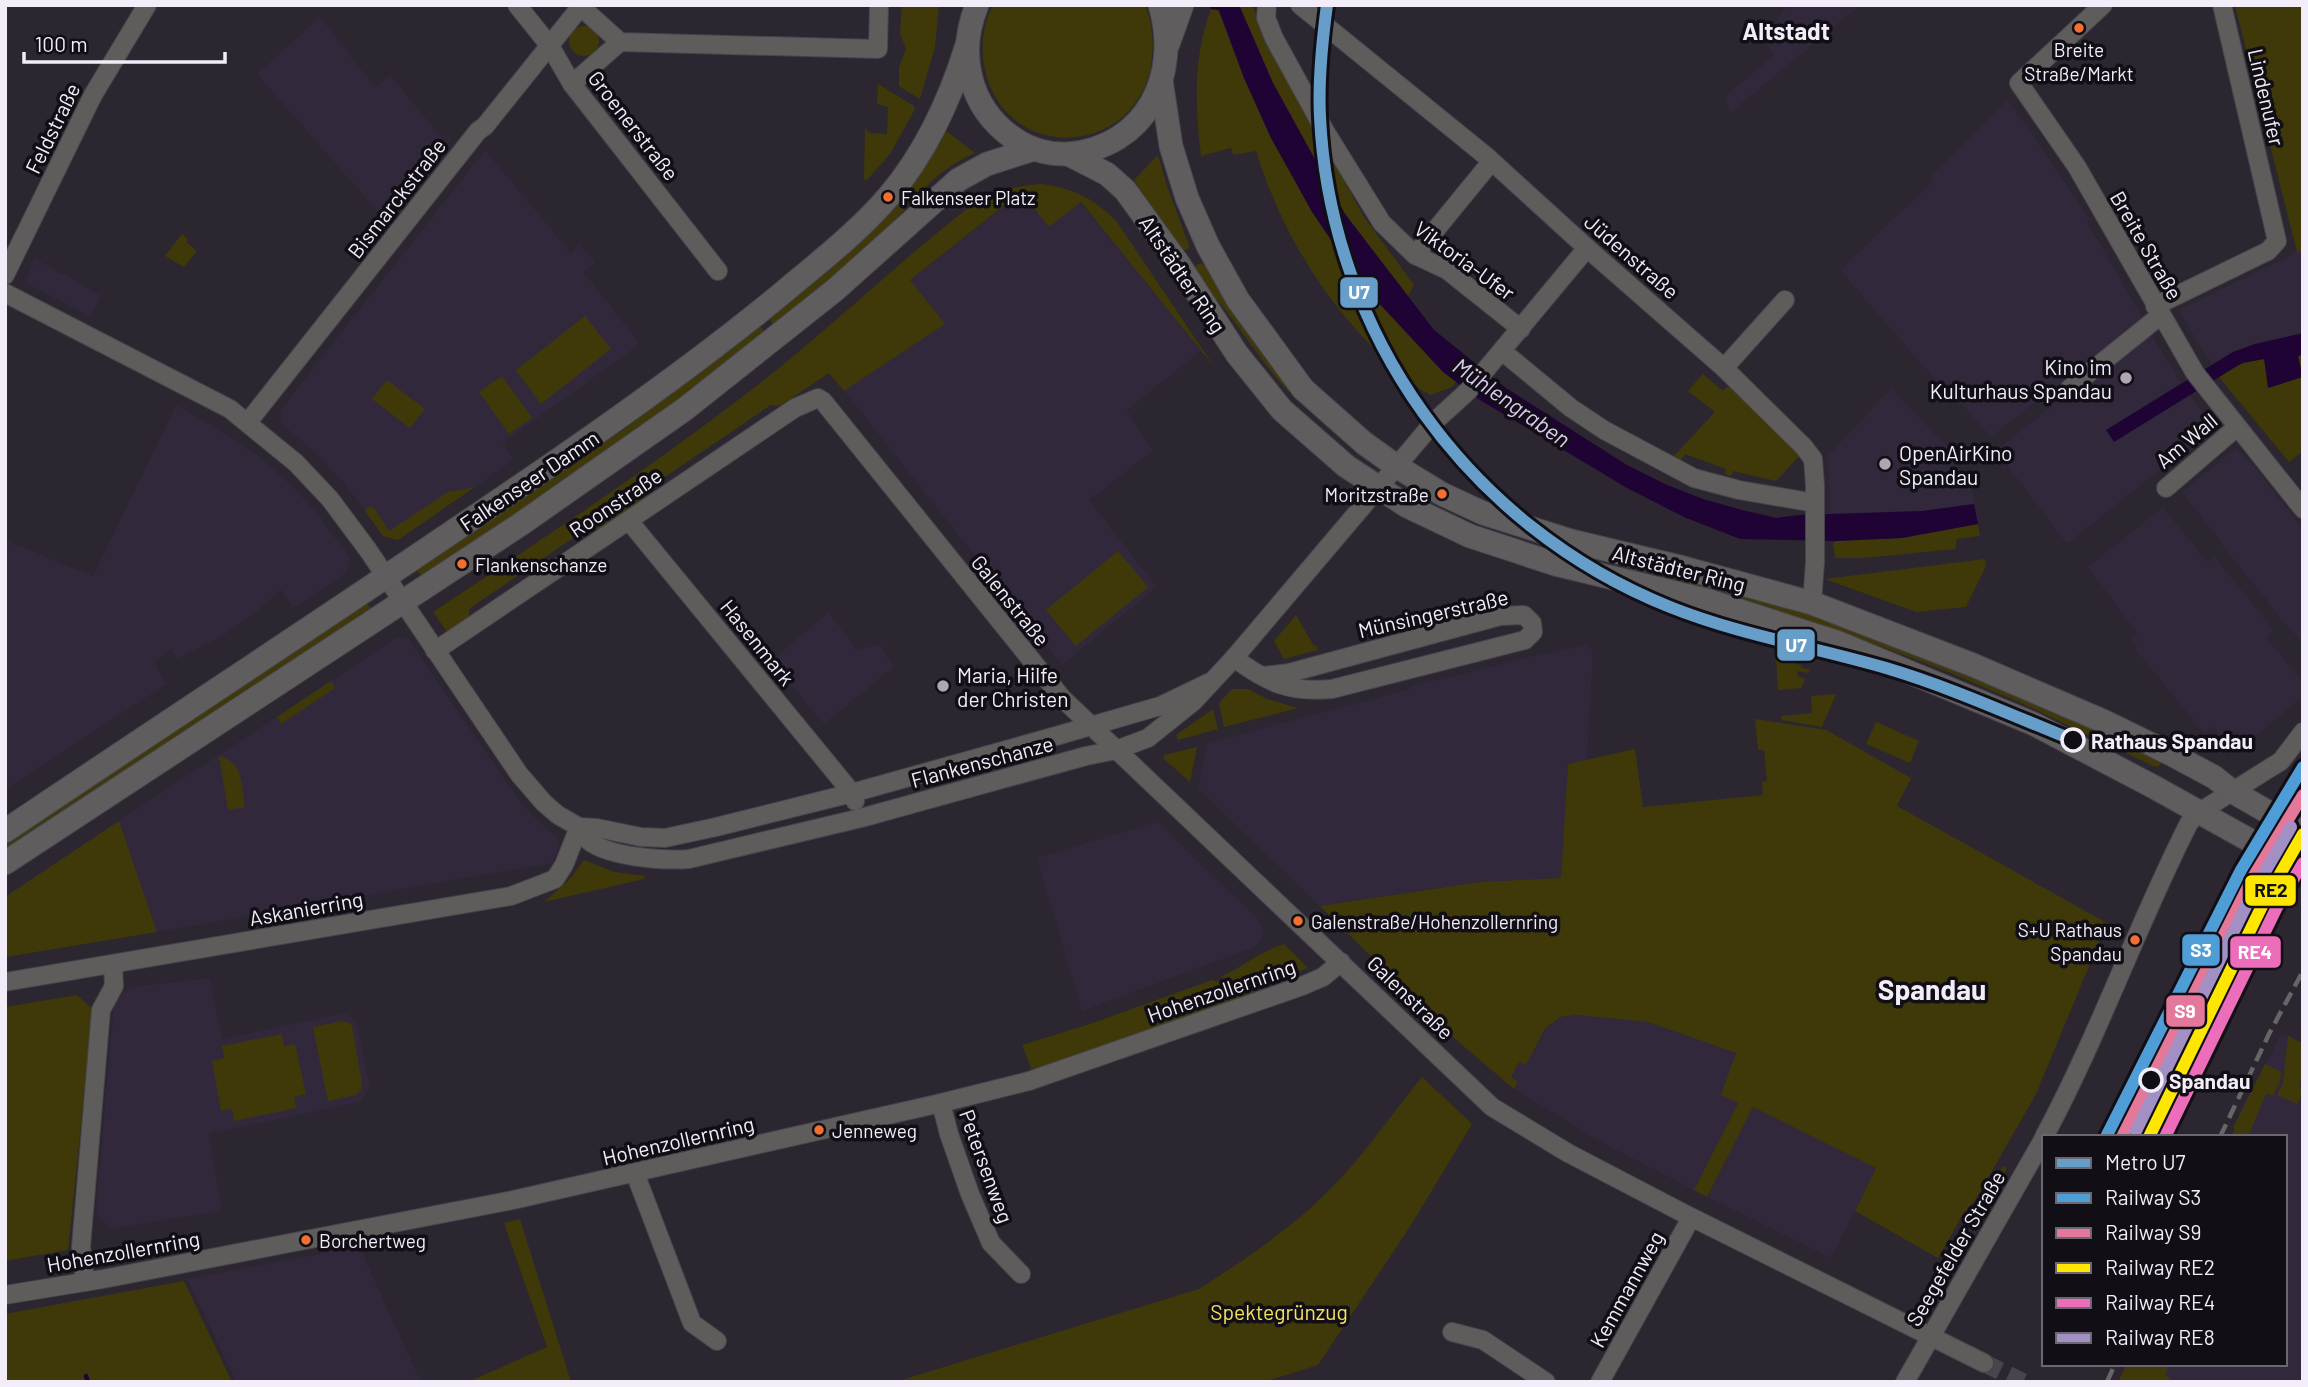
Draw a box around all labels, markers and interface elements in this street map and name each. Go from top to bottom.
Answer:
district label: Altstadt [1742,16,1830,45]
scale bar [24,21,226,65]
marker: Breite Straße/Markt [2072,21,2086,35]
text: 100 m [35,31,88,56]
place label: Breite Straße/Markt [2024,38,2134,85]
street label: Lindenufer [2244,46,2290,148]
street label: Groenerstraße [584,65,684,185]
street label: Feldstraße [19,79,85,177]
street label: Bismarckstraße [342,133,450,263]
place label: Falkenseer Platz [901,186,1036,209]
street label: Breite Straße [2106,186,2188,304]
marker: Falkenseer Platz [881,190,895,204]
street label: Jüdenstraße [1580,208,1684,304]
street label: Altstädter Ring [1135,211,1231,337]
street label: Viktoria-Ufer [1410,215,1520,305]
line badge: U7 [1339,276,1379,309]
text: U7 [1348,280,1370,303]
water label: Mühlengraben [1448,351,1576,453]
place label: Kino im Kulturhaus Spandau [1930,354,2112,403]
marker: Kino im Kulturhaus Spandau [2118,370,2134,386]
street label: Am Wall [2150,407,2222,473]
street label: Falkenseer Damm [455,424,603,536]
place label: OpenAirKino Spandau [1899,440,2013,489]
marker: OpenAirKino Spandau [1877,456,1893,472]
street label: Roonstraße [564,462,666,542]
place label: Moritzstraße [1325,483,1429,506]
marker: Moritzstraße [1435,487,1449,501]
street label: Altstädter Ring [1610,539,1748,597]
street label: Galenstraße [967,549,1055,651]
place label: Flankenschanze [475,553,607,576]
marker: Flankenschanze [455,557,469,571]
street label: Münsingerstraße [1355,584,1511,642]
street label: Hasenmark [716,594,800,690]
line badge: U7 [1776,628,1816,662]
text: U7 [1785,633,1807,656]
place label: Maria, Hilfe der Christen [957,662,1069,711]
marker: Maria, Hilfe der Christen [935,678,951,694]
marker: Rathaus Spandau [2061,728,2085,752]
place label: Rathaus Spandau [2091,728,2253,753]
street label: Flankenschanze [908,730,1056,792]
line badge: RE2 [2244,874,2297,907]
text: RE2 [2254,878,2288,901]
street label: Askanierring [247,886,365,930]
place label: Galenstraße/Hohenzollernring [1311,910,1558,933]
marker: Galenstraße/Hohenzollernring [1291,914,1305,928]
place label: S+U Rathaus Spandau [2018,918,2122,965]
marker: S+U Rathaus Spandau [2128,933,2142,947]
line badge: S3 [2181,933,2221,967]
line badge: RE4 [2229,935,2282,969]
text: S3 [2190,938,2212,961]
text: RE4 [2238,940,2272,963]
street label: Galenstraße [1363,950,1459,1044]
street label: Hohenzollernring [1144,953,1298,1027]
district label: Spandau [1878,972,1986,1006]
line badge: S9 [2165,994,2206,1028]
text: S9 [2174,999,2196,1022]
marker: Spandau [2139,1068,2163,1092]
place label: Spandau [2169,1068,2250,1093]
street label: Petersenweg [955,1106,1019,1226]
street label: Hohenzollernring [600,1110,756,1170]
place label: Jenneweg [832,1119,917,1142]
marker: Jenneweg [812,1123,826,1137]
legend [2042,1135,2287,1366]
text: Metro U7 [2105,1149,2185,1174]
street label: Seegefelder Straße [1900,1166,2010,1330]
text: Railway S3 [2105,1184,2201,1209]
text: Railway S9 [2105,1219,2201,1244]
street label: Hohenzollernring [44,1225,202,1277]
street label: Kemmannweg [1584,1227,1668,1351]
place label: Borchertweg [319,1229,426,1252]
marker: Borchertweg [299,1233,313,1247]
text: Railway RE2 [2105,1254,2215,1279]
text: Railway RE4 [2105,1289,2215,1314]
park label: Spektegrünzug [1210,1299,1348,1324]
text: Railway RE8 [2105,1324,2215,1349]

